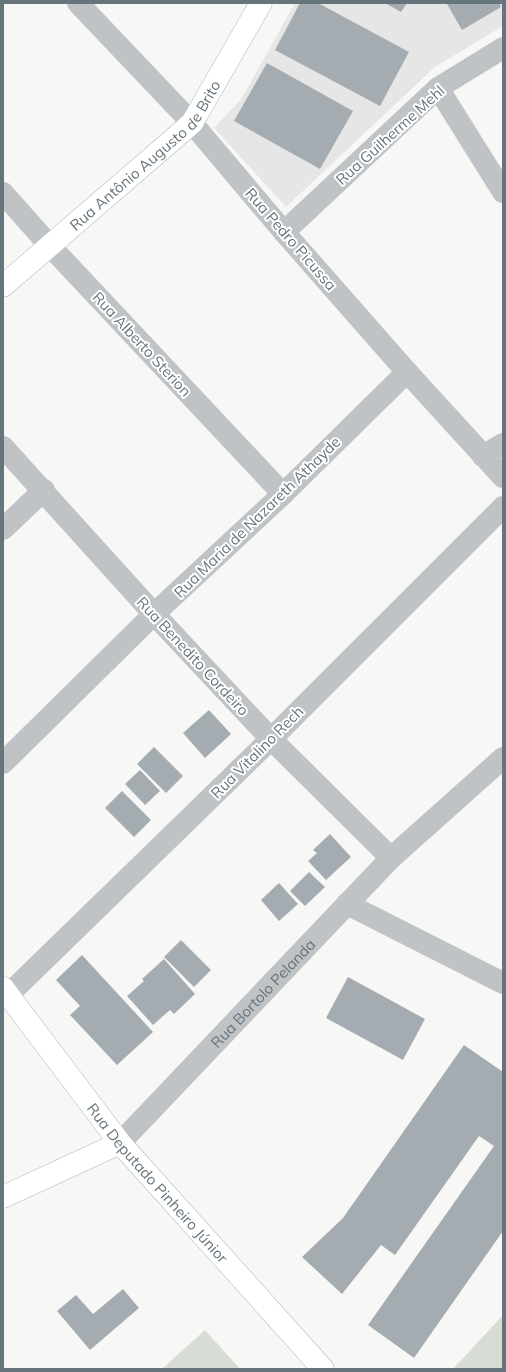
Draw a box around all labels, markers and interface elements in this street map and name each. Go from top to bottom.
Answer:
street label: Rua Antônio Augusto de Brito [65,77,224,234]
street label: Rua Guilherme Mehl [332,81,448,189]
street label: Rua Pedro Picussa [241,184,341,294]
street label: Rua Alberto Sterion [89,288,195,400]
street label: Rua Maria de Nazareth Athayde [170,432,344,602]
street label: Rua Benedito Cordeiro [133,593,253,719]
street label: Rua Vitalino Rech [207,702,307,802]
street label: Rua Bortolo Pelanda [206,934,319,1052]
street label: Rua Deputado Pinheiro Júnior [84,1099,233,1267]

